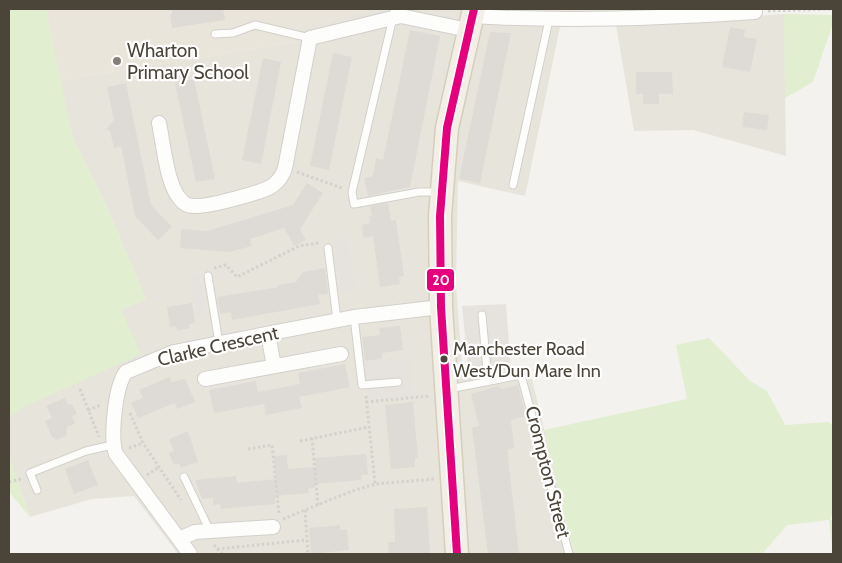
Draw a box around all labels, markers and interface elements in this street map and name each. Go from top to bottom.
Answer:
place label: Wharton Primary School [127,39,249,84]
marker: Wharton Primary School [111,55,123,67]
line badge: 20 [426,268,455,292]
text: 20 [432,271,450,289]
street label: Clarke Crescent [155,321,281,371]
place label: Manchester Road West/Dun Mare Inn [453,338,601,382]
marker: Manchester Road West/Dun Mare Inn [439,354,449,364]
street label: Crompton Street [520,404,576,541]

